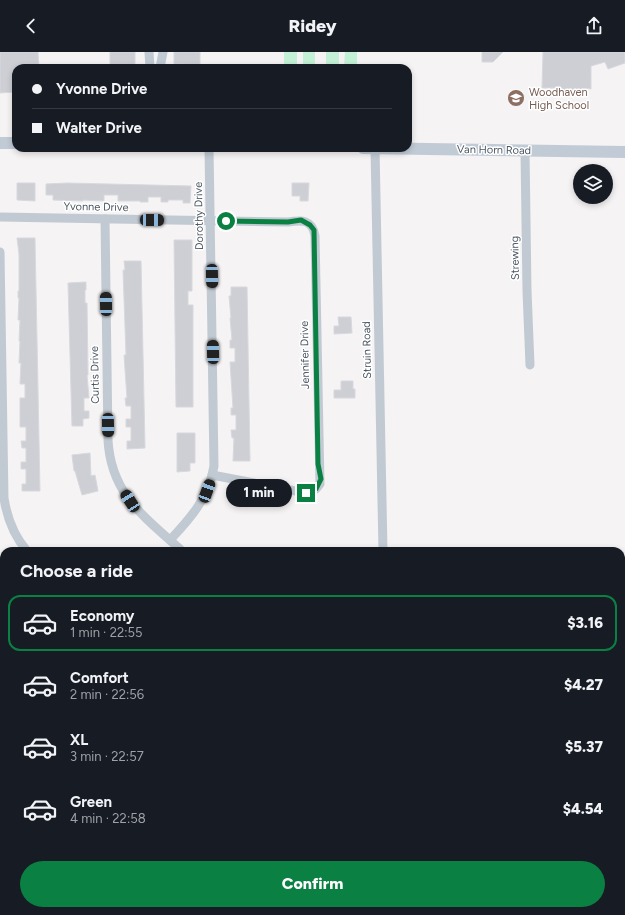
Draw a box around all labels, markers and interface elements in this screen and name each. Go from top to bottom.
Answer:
icon: back [20,15,42,37]
text: Ridey [289,15,336,37]
icon: share [583,15,605,37]
text: Yvonne Drive [56,80,147,98]
place label: Woodhaven High School [529,86,589,112]
school or university icon: Woodhaven High School [506,88,526,108]
text: Walter Drive [56,119,142,137]
street label: Van Horn Road [457,143,531,157]
map controls [573,164,613,204]
button: layers [573,164,613,204]
street label: Dorothy Drive [192,182,206,250]
street label: Yvonne Drive [63,200,129,214]
route start [217,212,235,230]
car [140,214,164,226]
street label: Strewing [508,236,522,280]
car [206,264,218,288]
car [100,292,112,316]
street label: Jennifer Drive [298,321,312,389]
street label: Struin Road [360,321,374,379]
car [207,340,219,364]
street label: Curtis Drive [88,346,102,404]
car [102,413,114,437]
car [197,478,217,504]
callout: 1 min [226,479,292,507]
route end [297,484,315,502]
text: 1 min [243,485,275,500]
car [118,488,142,514]
text: Choose a ride [20,560,133,582]
icon: car [22,605,58,641]
text: Economy [70,607,135,625]
text: $3.16 [567,614,603,632]
text: 1 min · 22:55 [70,625,142,640]
icon: car [22,667,58,703]
text: Comfort [70,669,129,687]
text: $4.27 [564,676,603,694]
text: 2 min · 22:56 [70,687,144,702]
icon: car [22,729,58,765]
text: XL [70,731,88,749]
text: $5.37 [565,738,603,756]
text: 3 min · 22:57 [70,749,144,764]
icon: car [22,791,58,827]
text: Green [70,793,112,811]
text: $4.54 [563,800,603,818]
text: 4 min · 22:58 [70,811,146,826]
button: Confirm [20,861,605,907]

